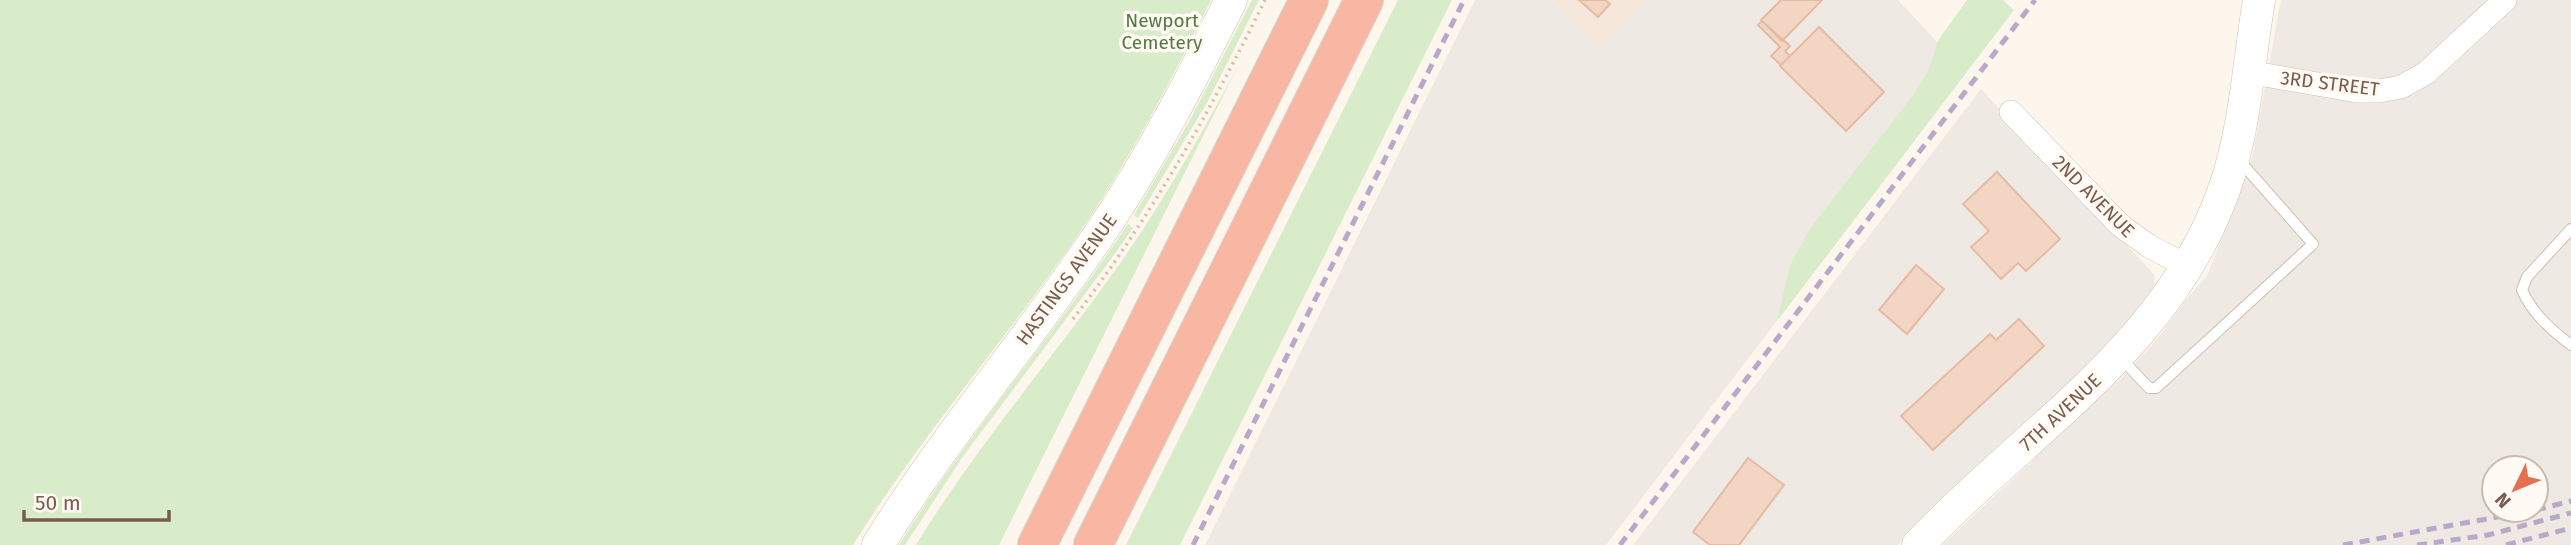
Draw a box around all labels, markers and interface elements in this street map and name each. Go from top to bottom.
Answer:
park label: Newport Cemetery [1122,9,1203,54]
street label: 3RD STREET [2279,66,2381,101]
street label: 2ND AVENUE [2048,150,2140,242]
street label: HASTINGS AVENUE [1011,209,1122,349]
street label: 7TH AVENUE [2015,369,2106,456]
north arrow [2480,454,2550,524]
scale bar [24,478,170,522]
text: N [2490,488,2516,513]
text: 50 m [35,490,81,516]

